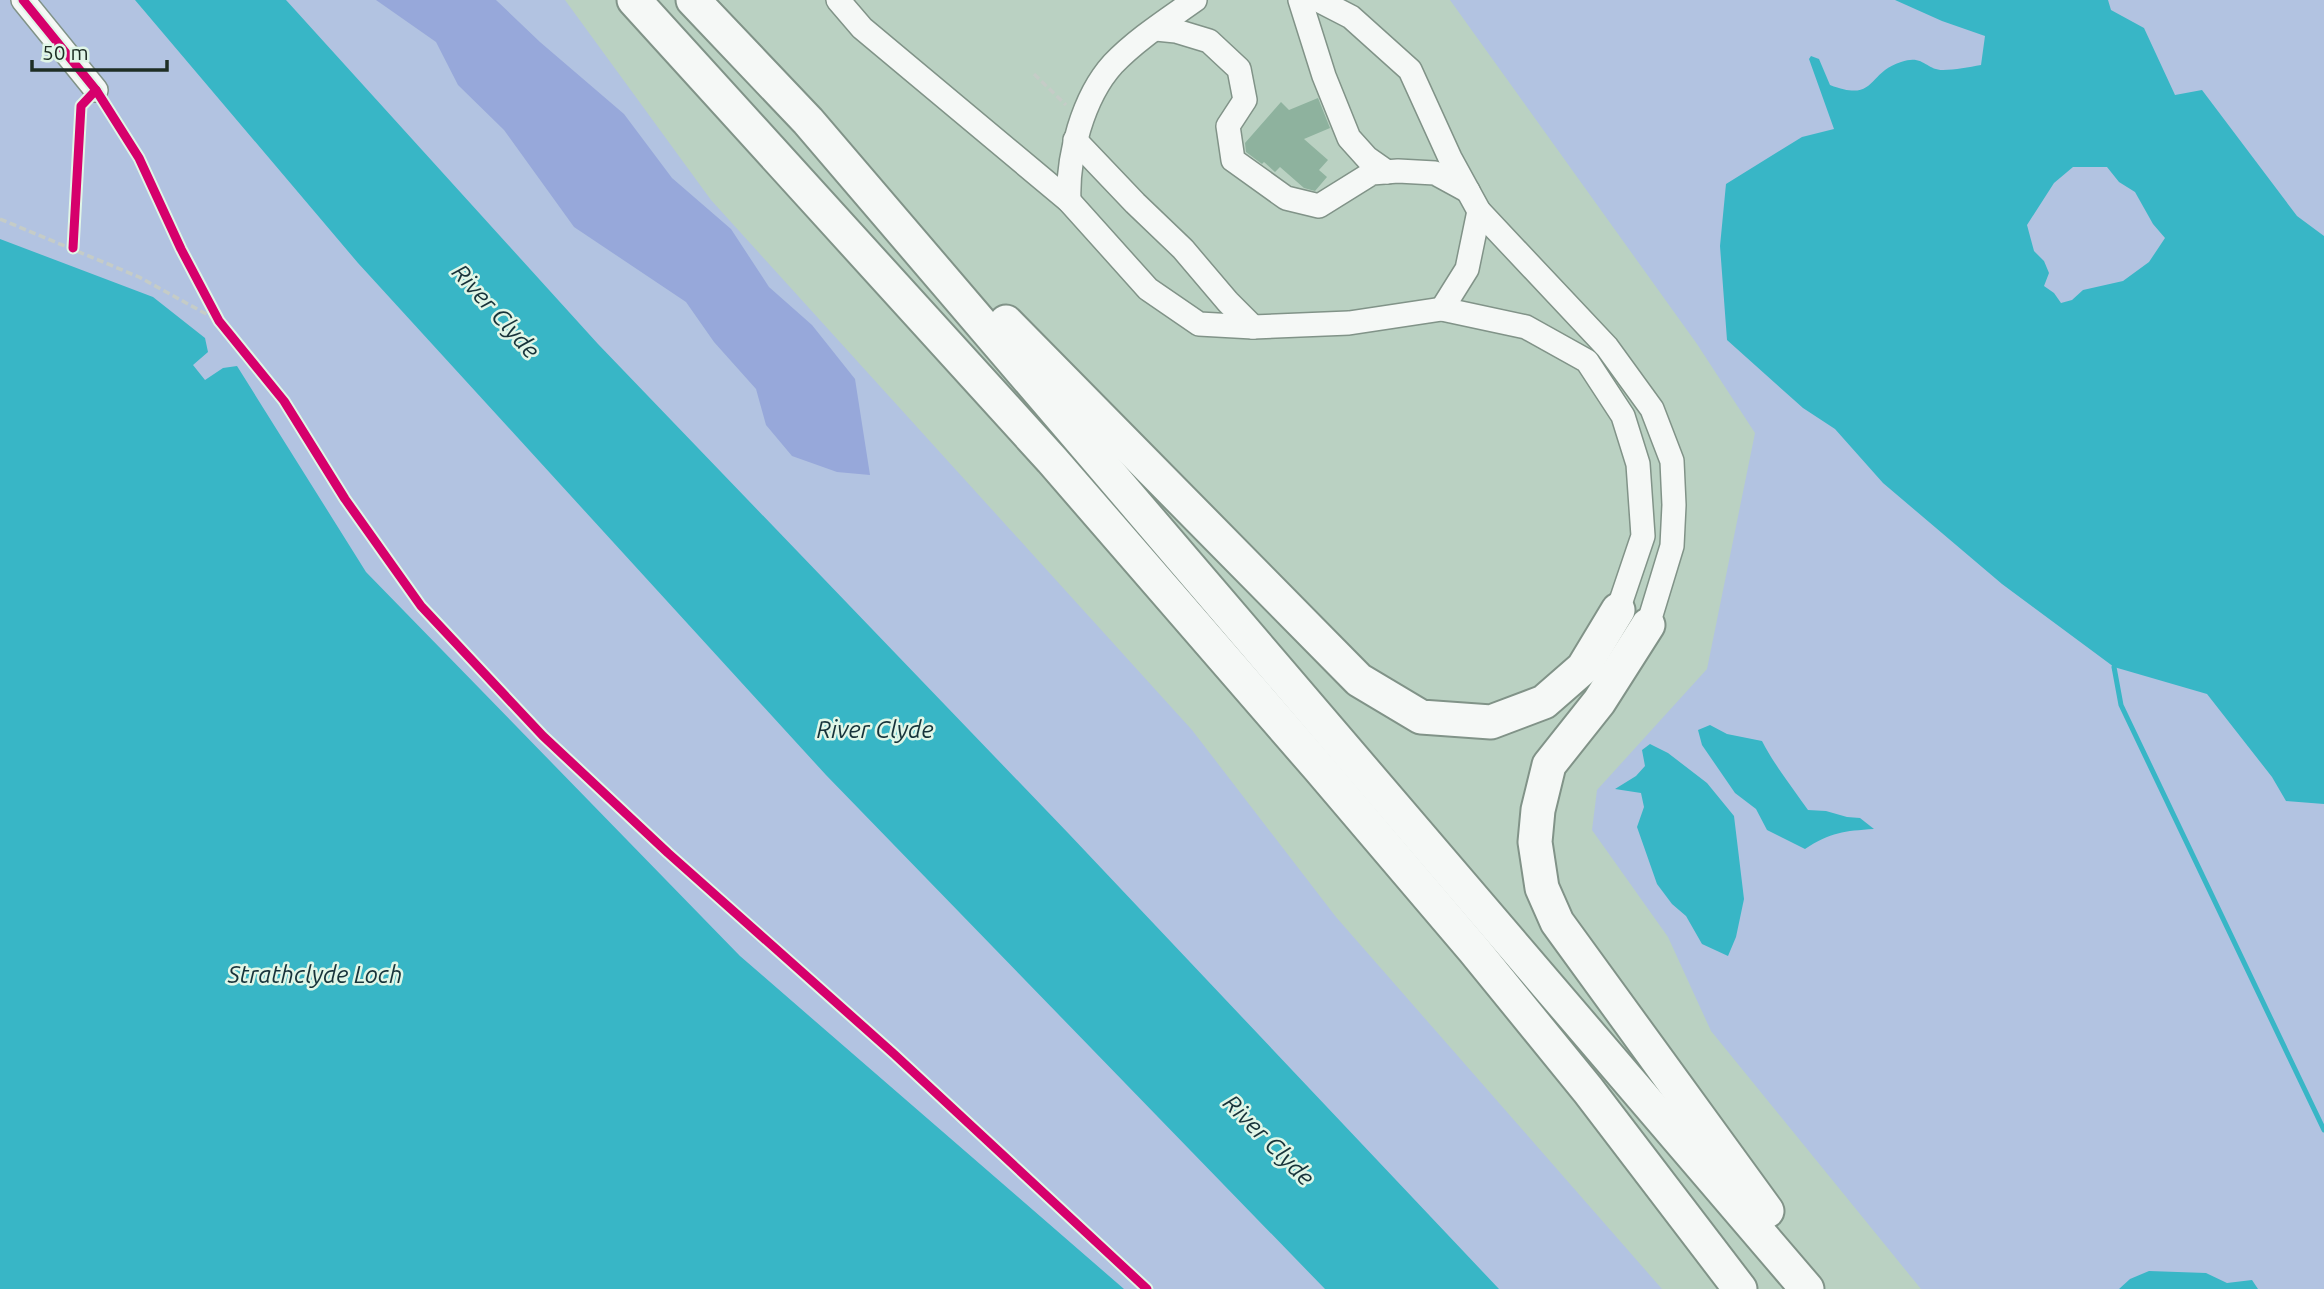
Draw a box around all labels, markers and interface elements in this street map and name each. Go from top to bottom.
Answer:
scale bar [32,28,166,72]
text: 50 m [42,40,89,64]
water label: River Clyde [447,258,545,364]
water label: River Clyde [816,716,934,743]
water label: Strathclyde Loch [227,961,402,988]
water label: River Clyde [1218,1089,1320,1191]

